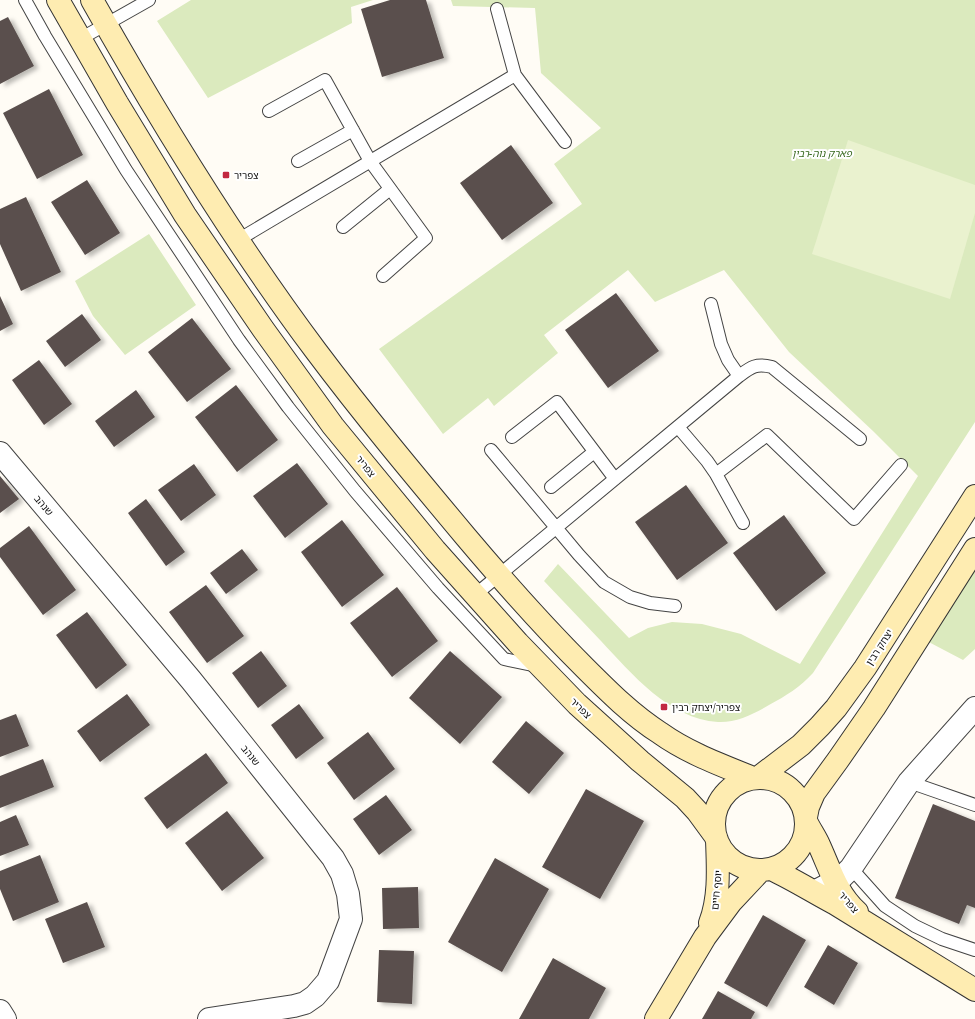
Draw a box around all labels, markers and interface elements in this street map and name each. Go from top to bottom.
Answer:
park label: פארק נוה-רבין [792,146,853,160]
place label: צפריר [234,168,259,182]
marker: צפריר [221,170,231,180]
street label: צפריר [353,452,379,480]
street label: שנהב [31,492,57,518]
street label: יצחק רבין [862,626,896,668]
street label: צפריר [567,694,595,722]
place label: צפריר/יצחק רבין [672,700,741,714]
marker: צפריר/יצחק רבין [659,702,669,712]
street label: שנהב [238,742,264,768]
street label: יוסף חיים [707,869,725,910]
street label: צפריר [836,888,863,916]

